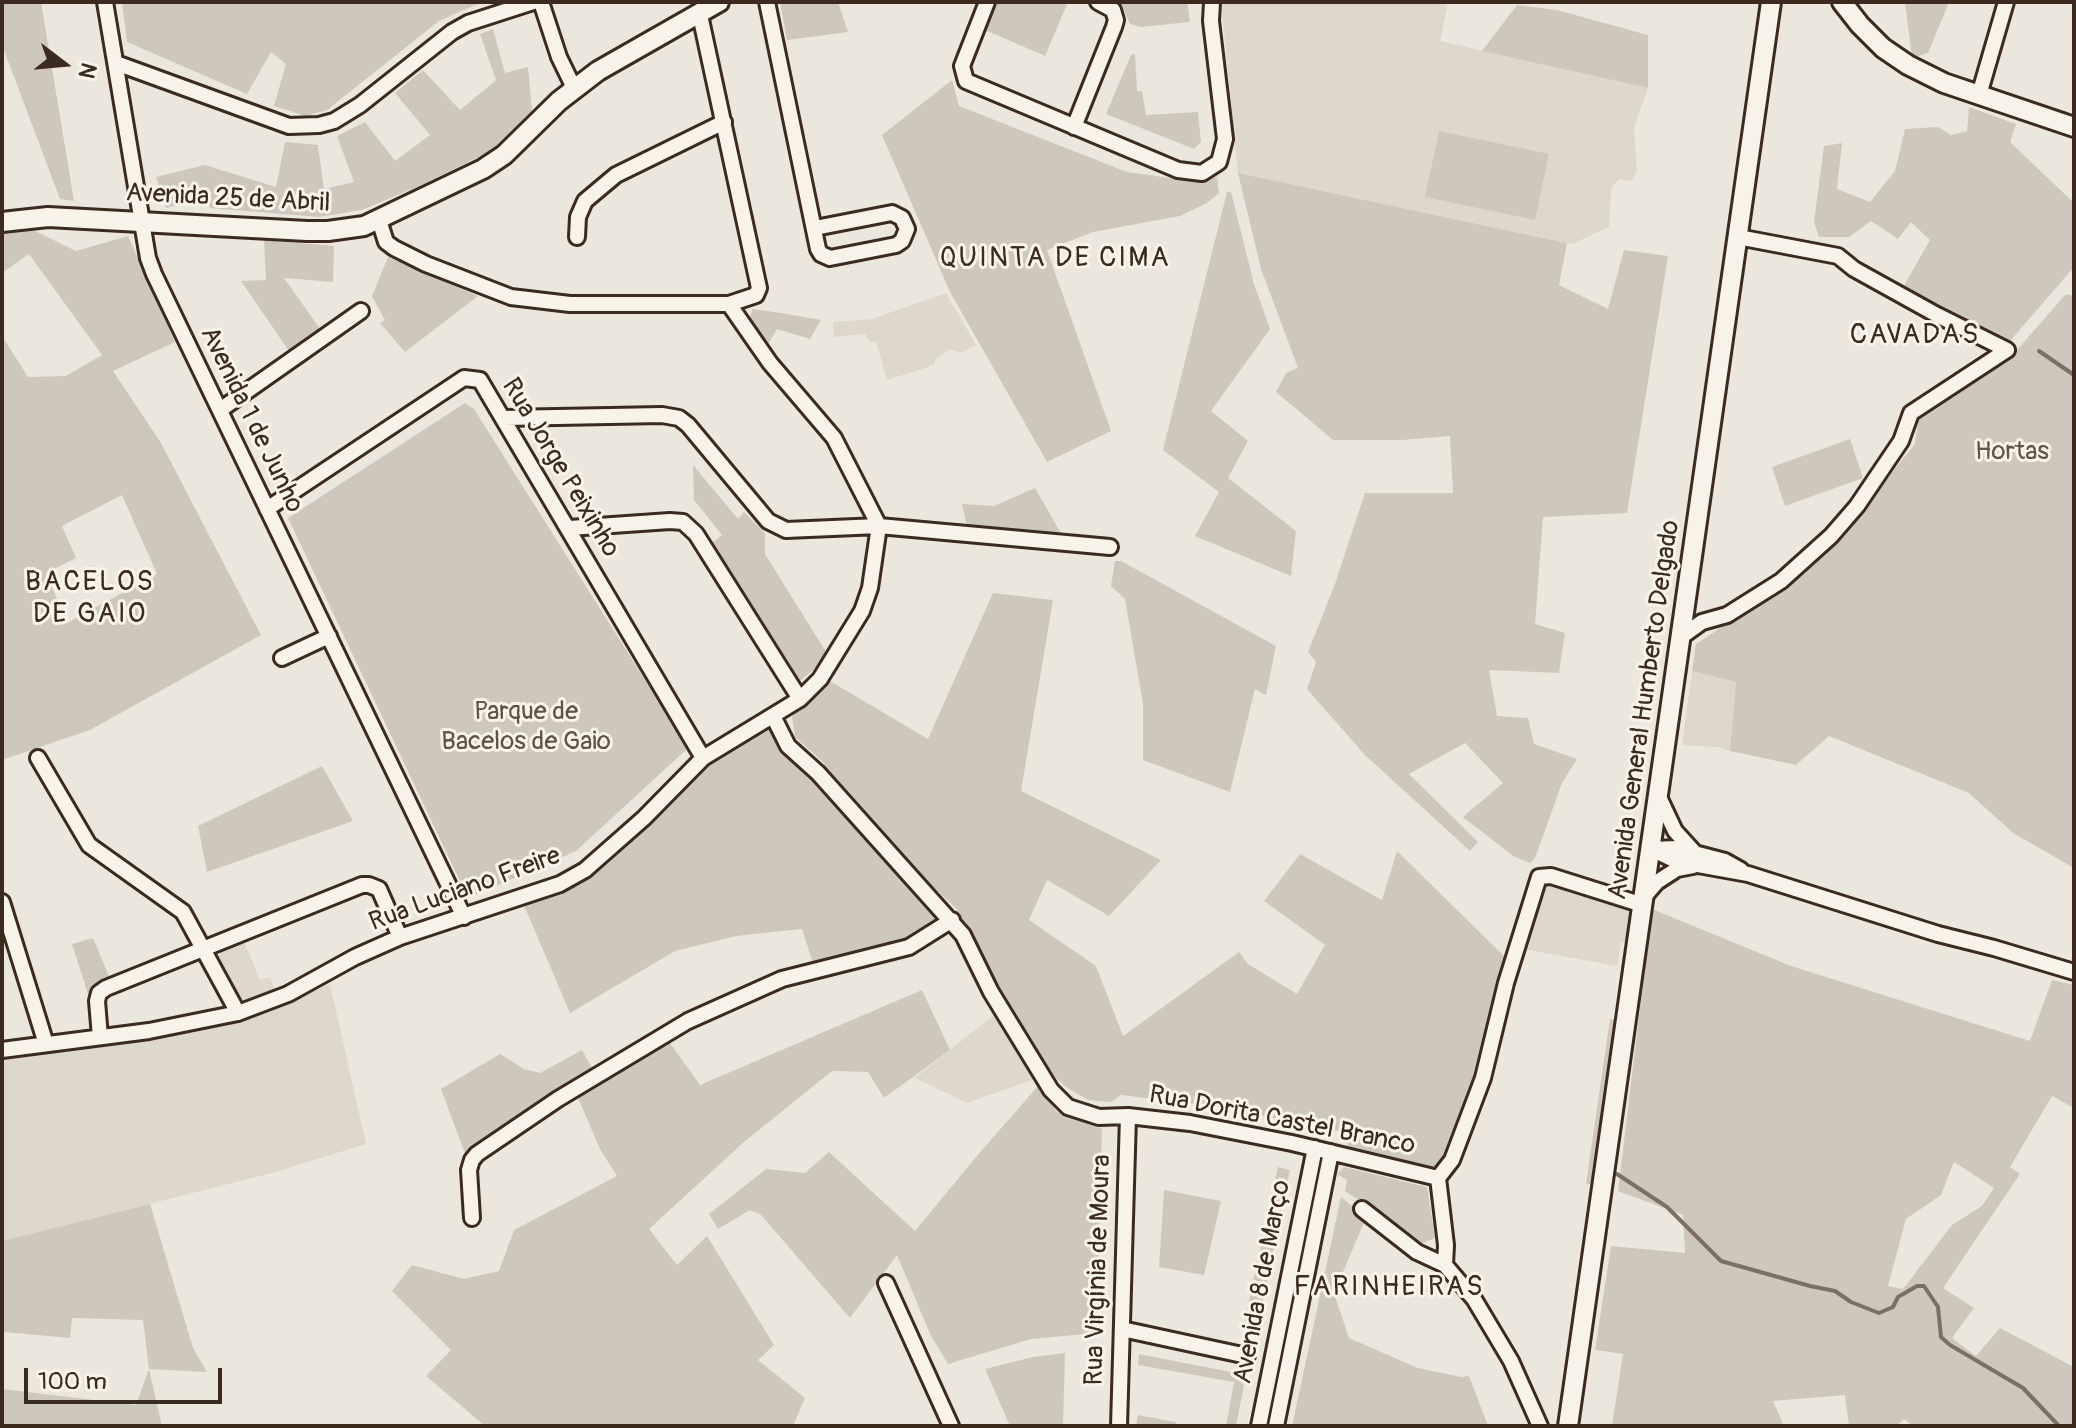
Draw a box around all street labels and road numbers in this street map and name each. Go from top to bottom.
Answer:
street label: Avenida 25 de Abril [125,178,331,220]
street label: Avenida 1 de Junho [193,322,309,518]
street label: Rua Jorge Peixinho [494,373,626,563]
street label: Avenida General Humberto Delgado [1603,518,1687,902]
street label: Rua Luciano Freire [365,841,565,939]
street label: Rua Dorita Castel Branco [1146,1080,1418,1162]
street label: Rua Virgínia de Moura [1079,1154,1119,1386]
street label: Avenida 8 de Março [1228,1177,1298,1387]

